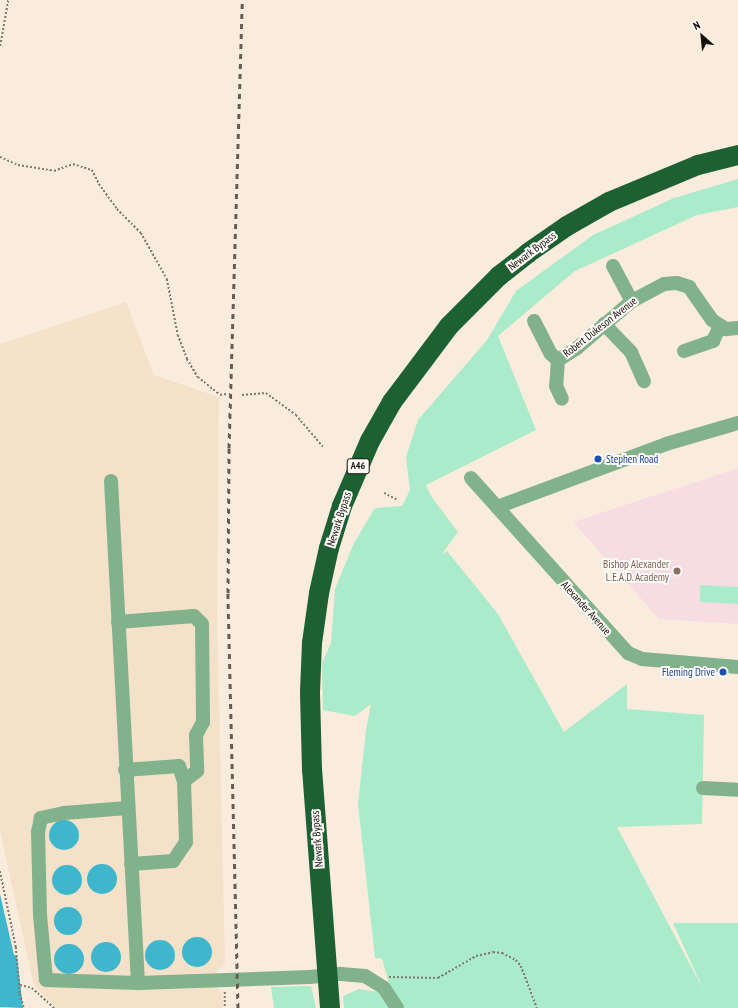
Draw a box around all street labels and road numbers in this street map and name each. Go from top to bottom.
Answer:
street label: Newark Bypass [505,229,559,273]
street label: Robert Dukeson Avenue [560,294,640,360]
road number: A46 [346,458,370,474]
street label: Newark Bypass [324,490,354,548]
street label: Alexander Avenue [558,578,614,638]
street label: Newark Bypass [308,810,326,868]

